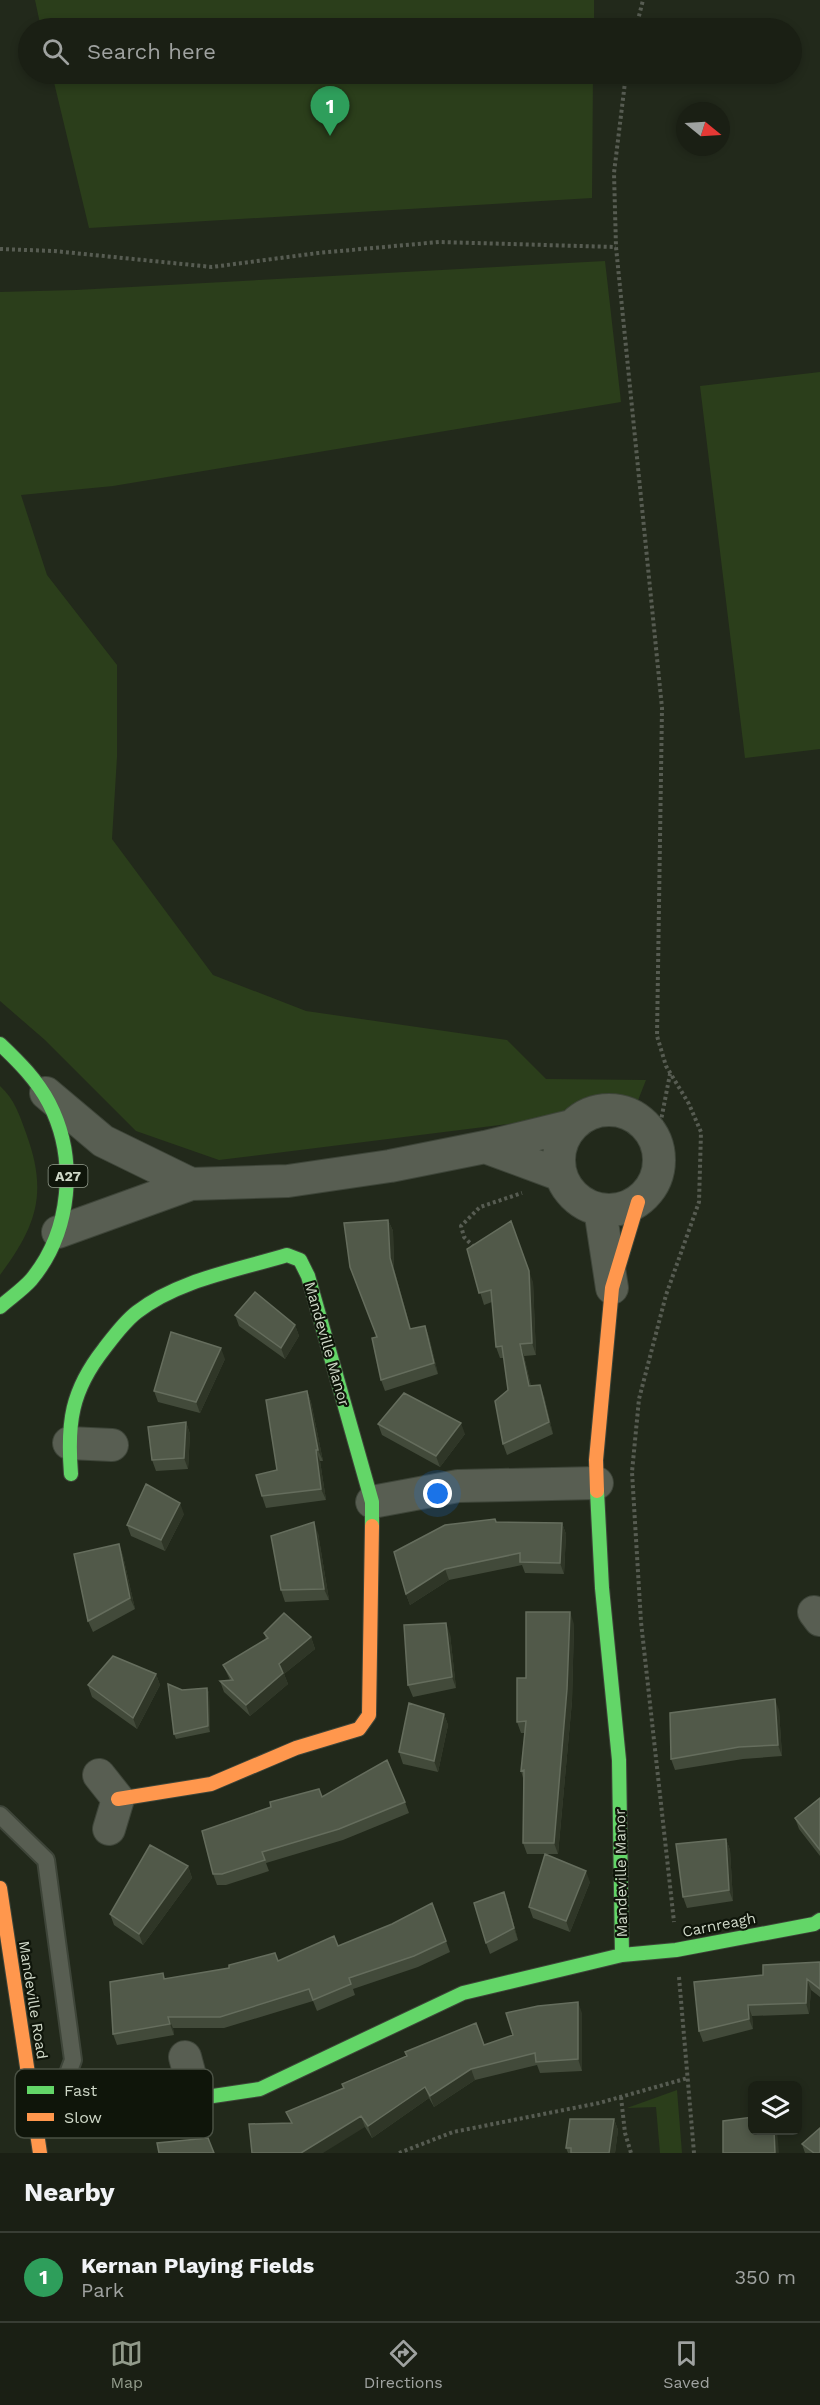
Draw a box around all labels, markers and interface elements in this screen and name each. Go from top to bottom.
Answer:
search box [18,18,802,84]
icon: search [39,35,72,68]
text: Search here [87,39,216,64]
pin: 1 [310,86,350,136]
north arrow [676,102,730,156]
road number: A27 [48,1165,88,1187]
street label: Mandeville Manor [301,1280,353,1408]
your location [423,1479,452,1508]
street label: Mandeville Manor [611,1809,631,1937]
street label: Carnreagh [681,1909,757,1941]
street label: Mandeville Road [15,1939,51,2061]
legend [15,2069,213,2138]
text: Fast [64,2081,97,2100]
map controls [748,2081,802,2135]
button: layers [748,2081,802,2135]
text: Slow [64,2108,102,2127]
text: Nearby [24,2177,115,2207]
text: Kernan Playing Fields [81,2253,314,2278]
text: 1 [39,2265,48,2289]
text: 350 m [734,2265,796,2289]
text: Park [81,2278,124,2302]
tab: Map [110,2337,143,2392]
tab: Directions [364,2337,443,2392]
tab: Saved [663,2337,710,2392]

